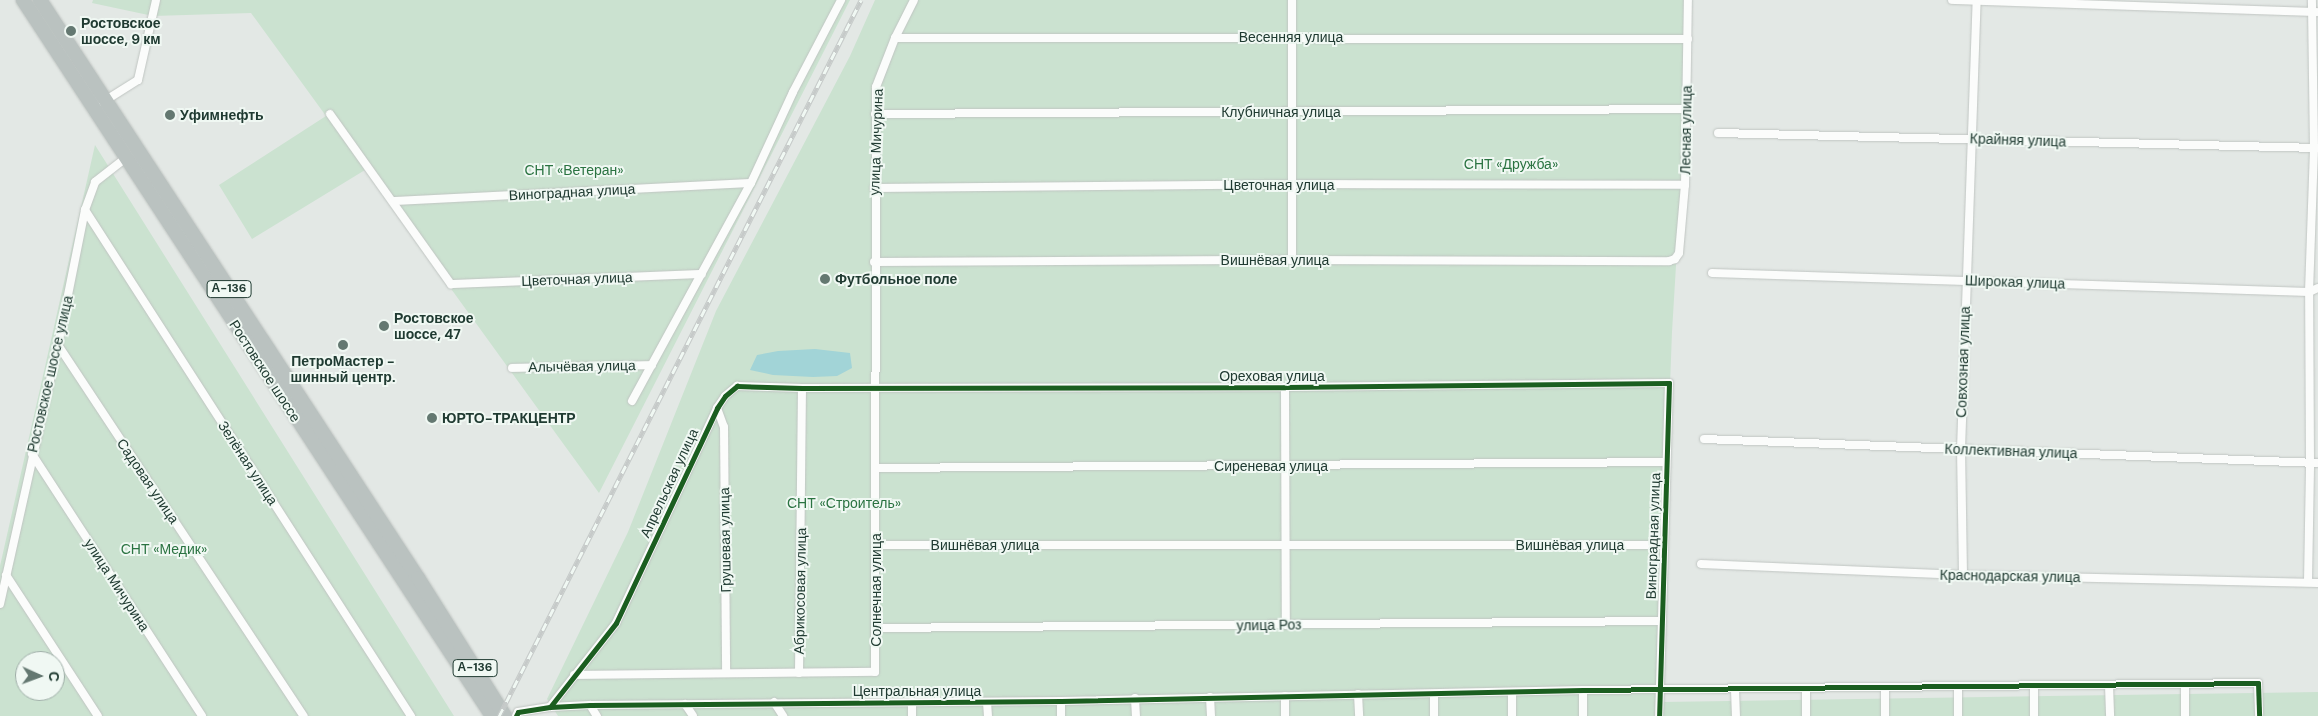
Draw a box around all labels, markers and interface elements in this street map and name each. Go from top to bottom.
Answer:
place label: Ростовское шоссе, 9 км [81,15,161,48]
marker: Ростовское шоссе, 9 км [65,25,77,37]
street label: Весенняя улица [1239,29,1343,45]
street label: Лесная улица [1677,85,1695,175]
street label: улица Мичурина [866,88,886,196]
street label: Клубничная улица [1221,104,1341,120]
place label: Уфимнефть [180,107,264,123]
marker: Уфимнефть [164,109,176,121]
street label: Крайняя улица [1969,130,2067,150]
park label: СНТ «Дружба» [1464,156,1558,172]
park label: СНТ «Ветеран» [524,162,624,178]
street label: Цветочная улица [1223,177,1335,193]
street label: Виноградная улица [508,180,636,204]
street label: Вишнёвая улица [1221,252,1329,268]
street label: Цветочная улица [521,269,633,289]
place label: Футбольное поле [835,271,957,287]
street label: Широкая улица [1965,272,2065,292]
marker: Футбольное поле [819,273,831,285]
road number: А-136 [206,280,252,298]
street label: Ростовское шоссе улица [24,294,76,454]
street label: Совхозная улица [1953,306,1973,418]
place label: Ростовское шоссе, 47 [394,310,474,342]
street label: Ростовское шоссе [226,317,304,425]
marker: Ростовское шоссе, 47 [378,320,390,332]
marker: ПетроМастер - шинный центр. [337,339,349,351]
place label: ПетроМастер - шинный центр. [291,353,395,386]
street label: Алычёвая улица [528,357,636,375]
street label: Ореховая улица [1219,368,1325,384]
place label: ЮРТО-ТРАКЦЕНТР [442,410,576,426]
marker: ЮРТО-ТРАКЦЕНТР [426,412,438,424]
street label: Зелёная улица [215,418,281,508]
street label: Апрельская улица [636,426,702,540]
street label: Садовая улица [113,435,183,527]
street label: Коллективная улица [1944,440,2078,462]
street label: Сиреневая улица [1214,458,1328,474]
street label: Виноградная улица [1642,472,1664,600]
street label: Грушевая улица [716,487,734,593]
park label: СНТ «Строитель» [787,495,901,511]
street label: Абрикосовая улица [790,527,810,655]
street label: Солнечная улица [868,533,884,647]
street label: улица Мичурина [81,536,153,634]
street label: Вишнёвая улица [931,537,1039,553]
street label: Вишнёвая улица [1516,537,1624,553]
park label: СНТ «Медик» [121,541,207,557]
street label: Краснодарская улица [1940,566,2080,586]
street label: улица Роз [1236,616,1302,634]
north arrow [15,651,65,701]
road number: А-136 [452,658,498,678]
text: С [45,671,63,682]
street label: Центральная улица [853,683,981,699]

